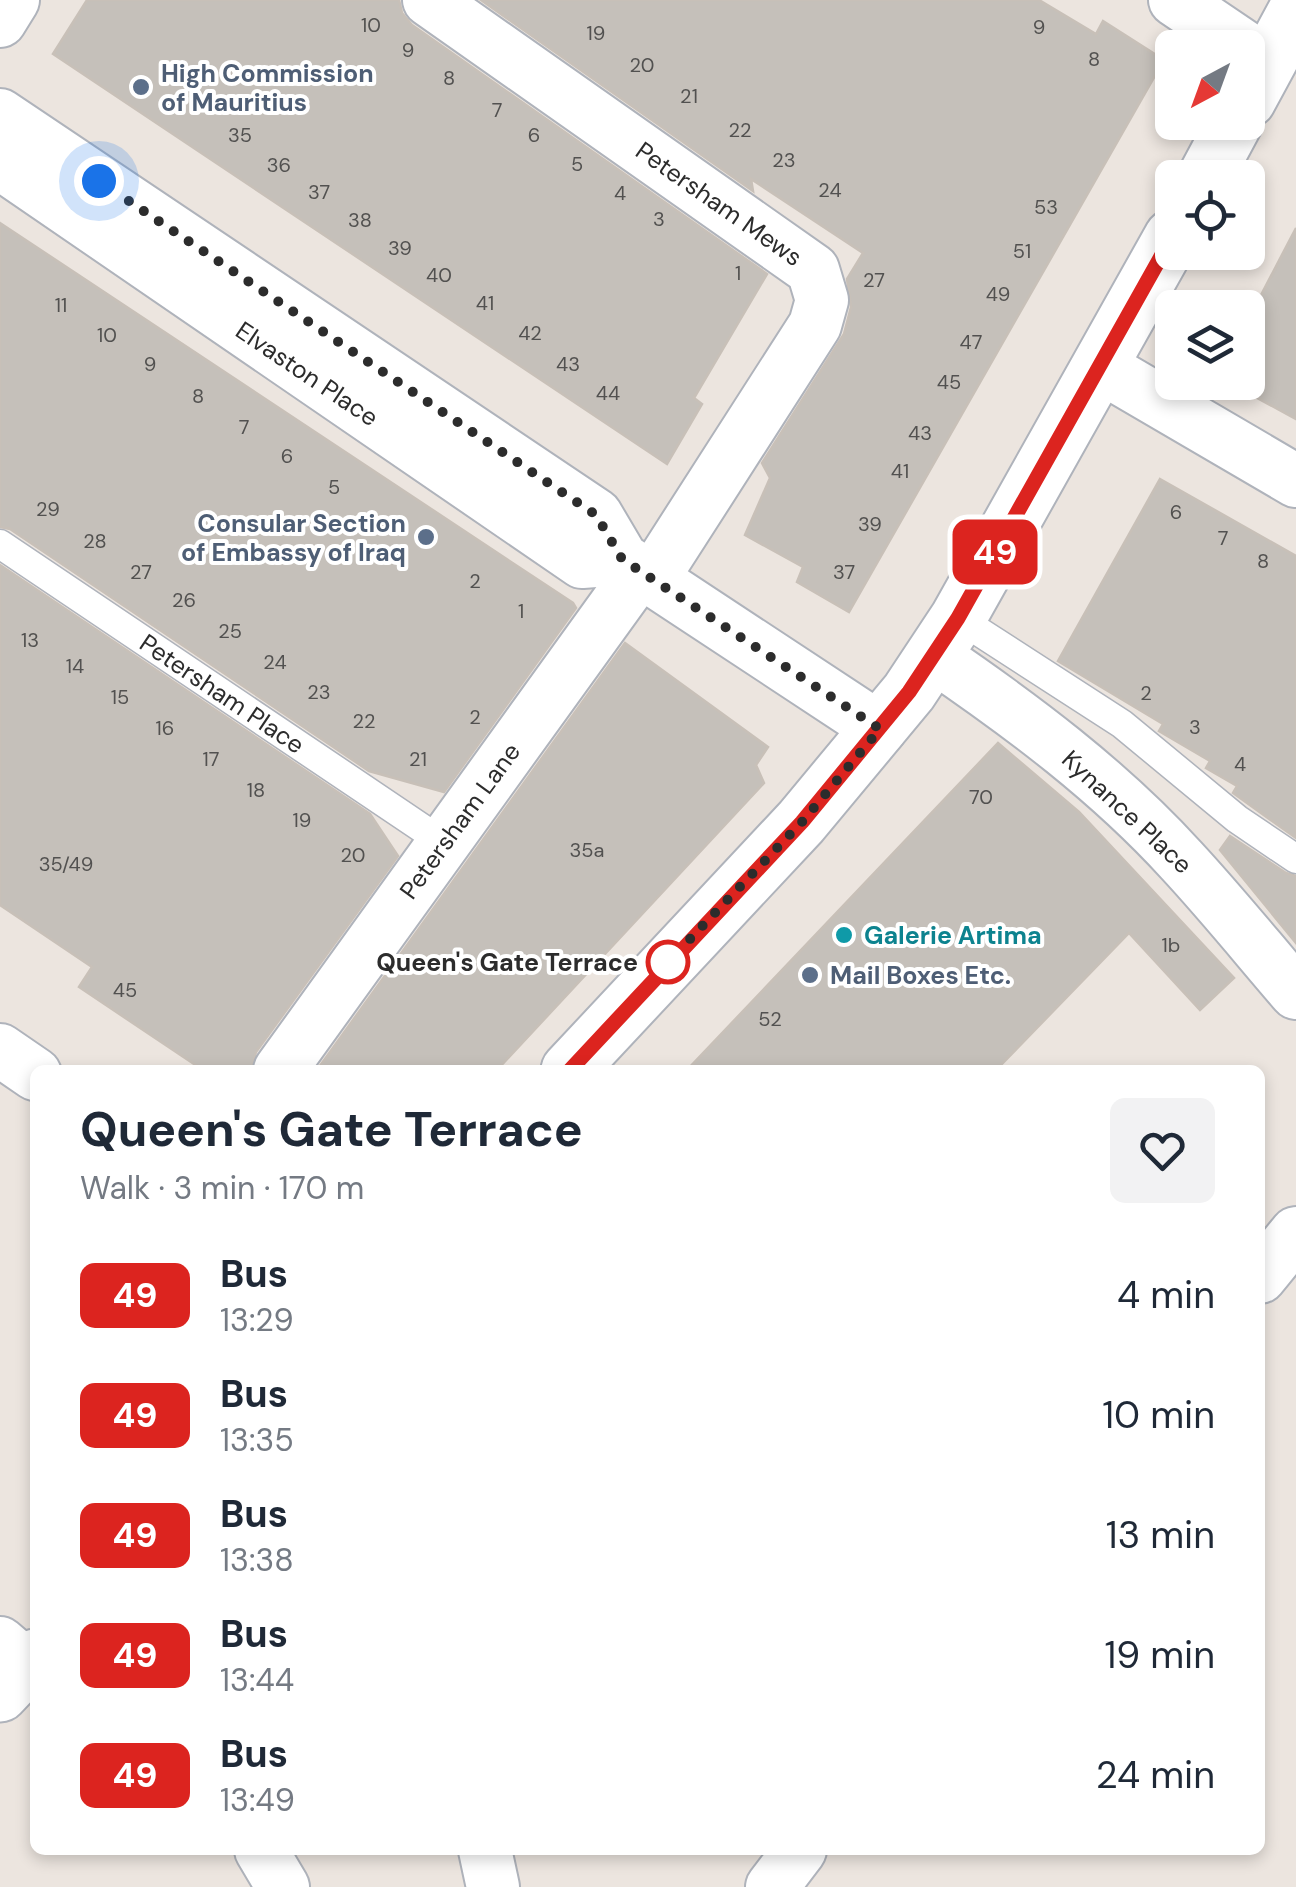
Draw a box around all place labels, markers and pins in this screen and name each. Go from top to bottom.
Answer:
place label: High Commission of Mauritius [161,57,374,119]
marker: High Commission of Mauritius [130,76,152,98]
place label: Consular Section of Embassy of Iraq [181,507,406,569]
marker: Consular Section of Embassy of Iraq [415,526,437,548]
place label: Galerie Artima [864,919,1042,952]
marker: Galerie Artima [833,924,855,946]
marker: Queen's Gate Terrace [647,941,689,983]
place label: Queen's Gate Terrace [376,946,638,979]
place label: Mail Boxes Etc. [830,959,1011,992]
marker: Mail Boxes Etc. [799,964,821,986]

